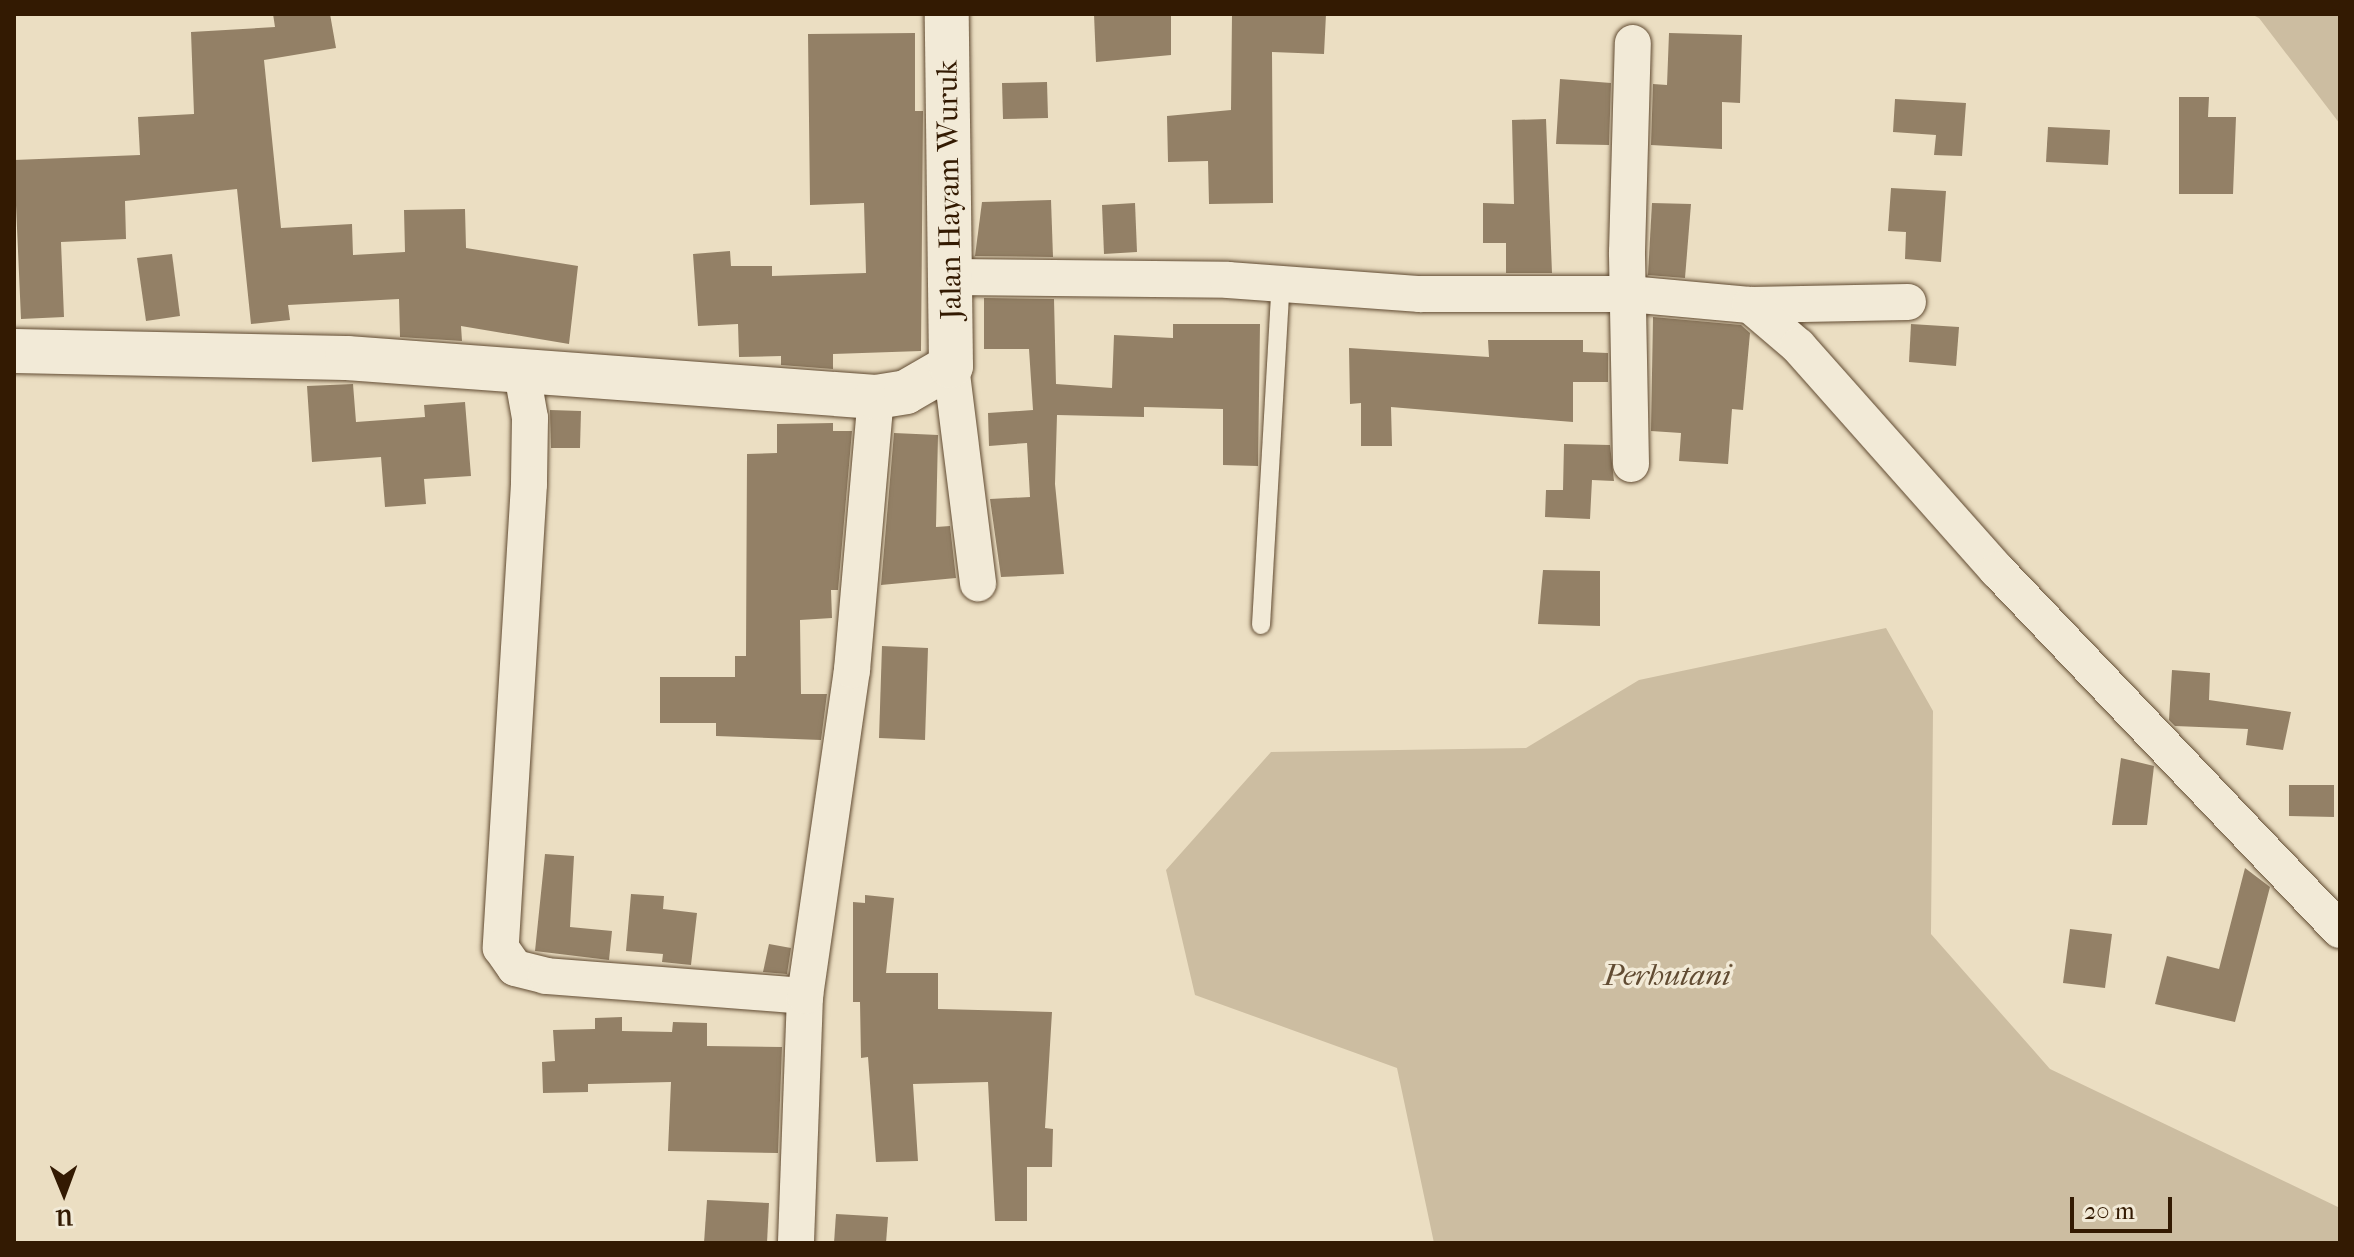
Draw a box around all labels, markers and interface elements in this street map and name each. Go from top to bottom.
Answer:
street label: Jalan Hayam Wuruk [930,60,970,320]
park label: Perhutani [1604,958,1730,994]
north arrow [24,1153,104,1233]
scale bar [2074,1181,2176,1231]
text: 20 m [2084,1197,2135,1225]
text: U [56,1204,73,1230]

